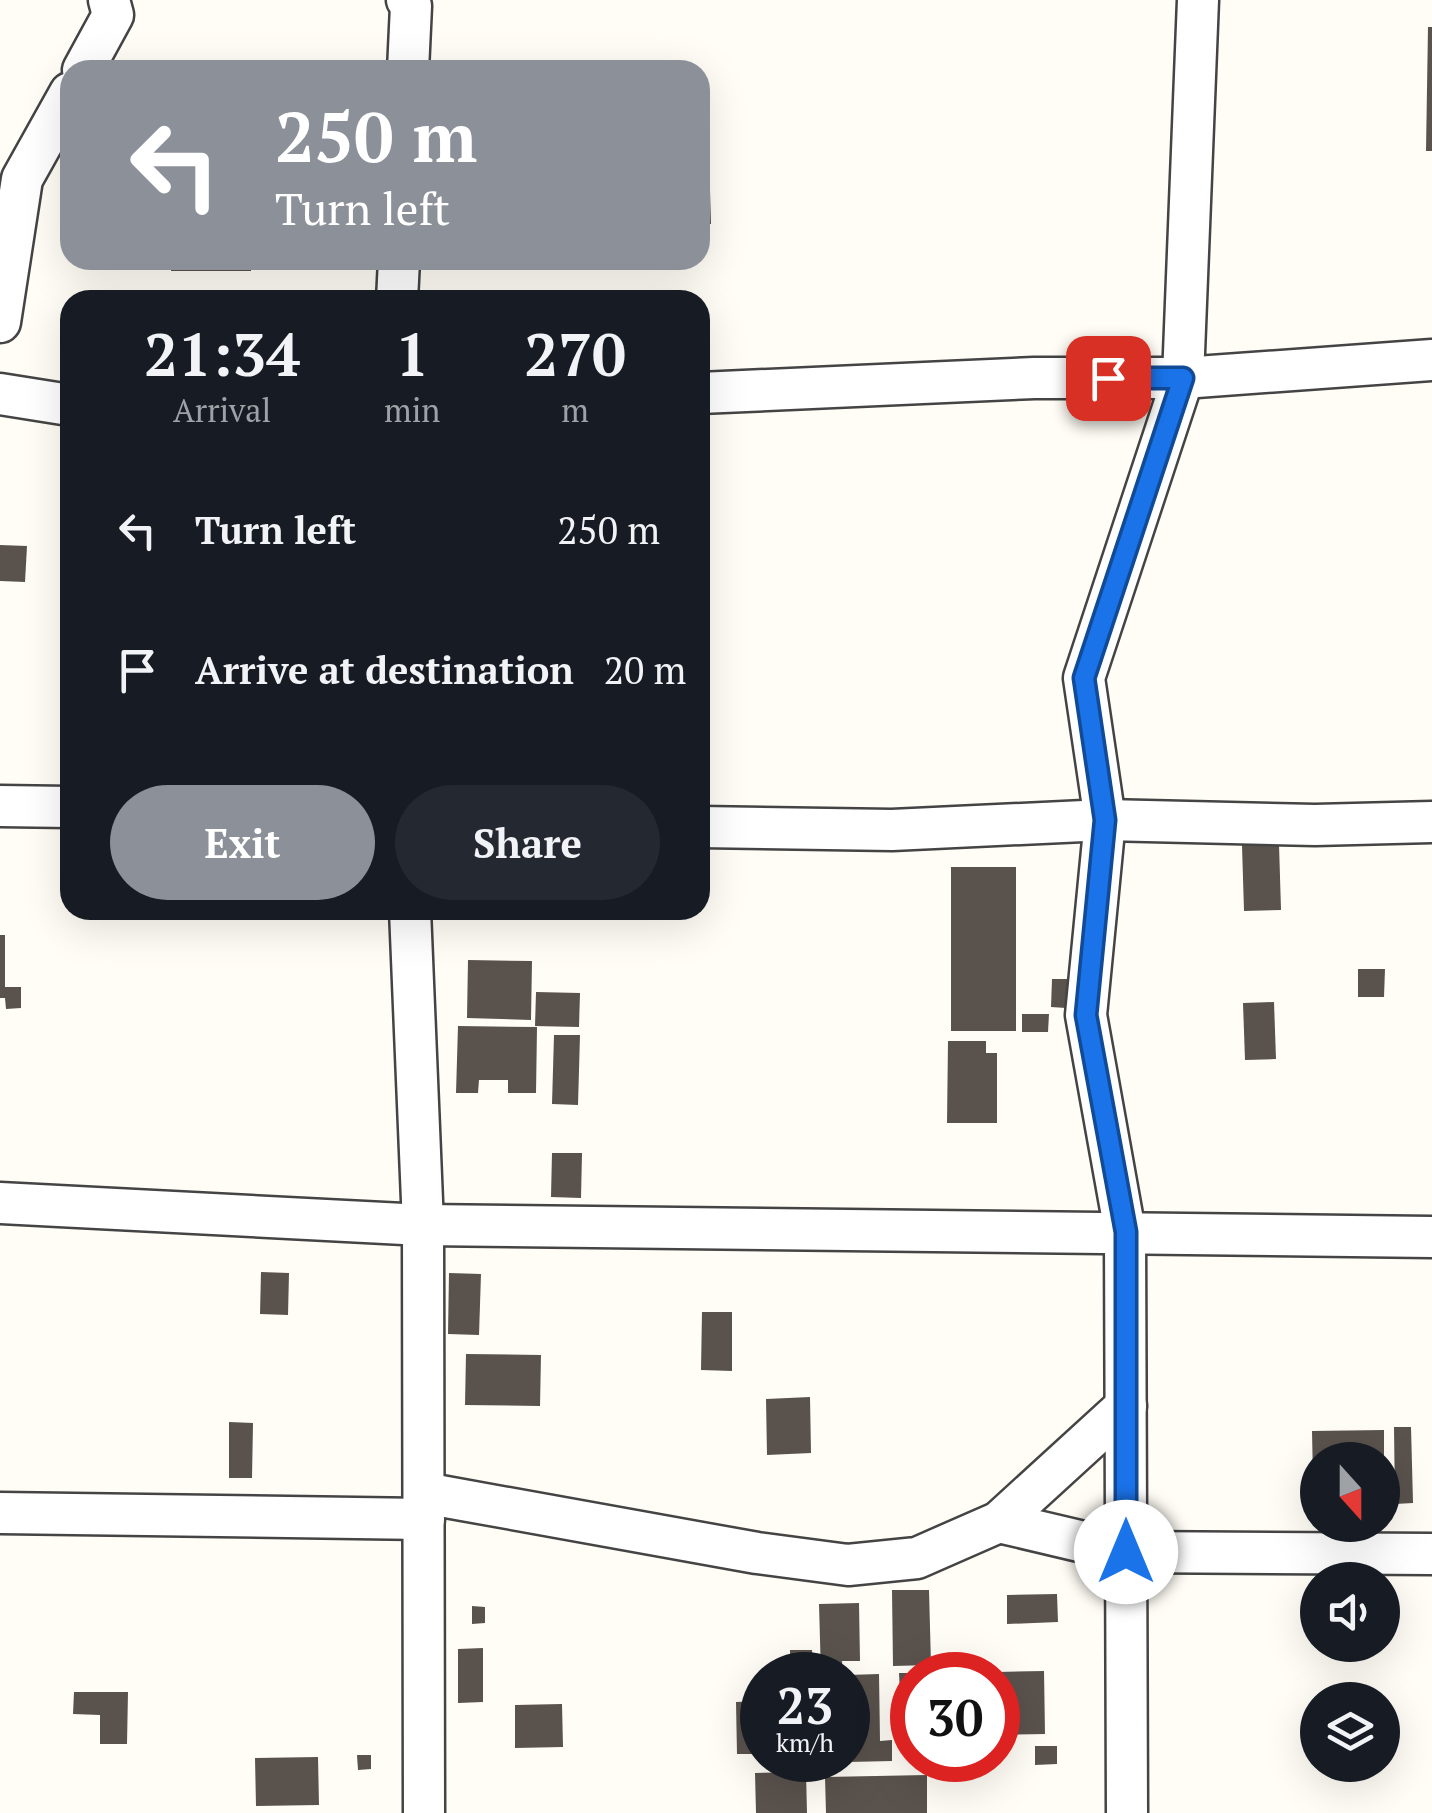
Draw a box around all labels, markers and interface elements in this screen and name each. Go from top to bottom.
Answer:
text: 250 m [275,89,477,182]
icon: left [110,100,240,230]
text: Turn left [275,178,450,238]
text: 21:34 [144,314,300,393]
text: 1 [395,314,429,393]
text: 270 [524,314,626,393]
pin [1066,336,1151,421]
icon: arrive [1081,351,1136,406]
text: Arrival [173,389,271,431]
text: min [384,389,440,431]
text: m [561,389,589,431]
icon: left [110,503,165,558]
text: Turn left [195,505,356,555]
text: 250 m [557,505,660,555]
icon: arrive [110,643,165,698]
text: Arrive at destination [195,645,574,695]
text: 20 m [604,645,686,695]
button: Exit [110,785,375,900]
button: Share [395,785,660,900]
north arrow [1300,1442,1400,1542]
map controls [1300,1442,1400,1782]
position arrow [1074,1500,1178,1604]
button: sound [1300,1562,1400,1662]
speed limit sign: 30 [890,1652,1020,1782]
text: 23 [777,1672,833,1738]
button: layers [1300,1682,1400,1782]
text: km/h [776,1726,834,1759]

